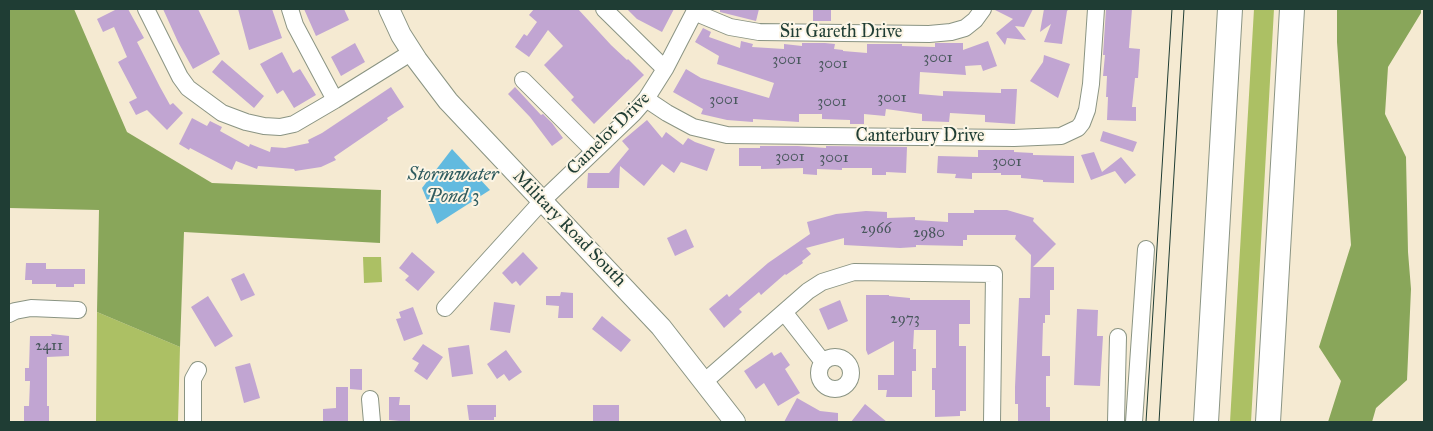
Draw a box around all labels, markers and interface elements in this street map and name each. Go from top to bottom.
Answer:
street label: Sir Gareth Drive [780,22,902,44]
house number: 3001 [923,49,953,67]
house number: 3001 [772,51,802,69]
house number: 3001 [818,55,848,73]
street label: Camelot Drive [563,88,655,180]
house number: 3001 [877,89,907,107]
house number: 3001 [709,91,739,109]
house number: 3001 [817,93,847,111]
street label: Canterbury Drive [855,126,985,148]
house number: 3001 [775,148,805,166]
house number: 3001 [819,149,849,167]
house number: 3001 [992,153,1022,171]
water label: Stormwater Pond 3 [407,164,499,208]
street label: Military Road South [508,166,630,292]
house number: 2966 [861,220,891,238]
house number: 2980 [913,224,945,242]
house number: 2973 [890,310,920,328]
house number: 2411 [35,337,63,355]

